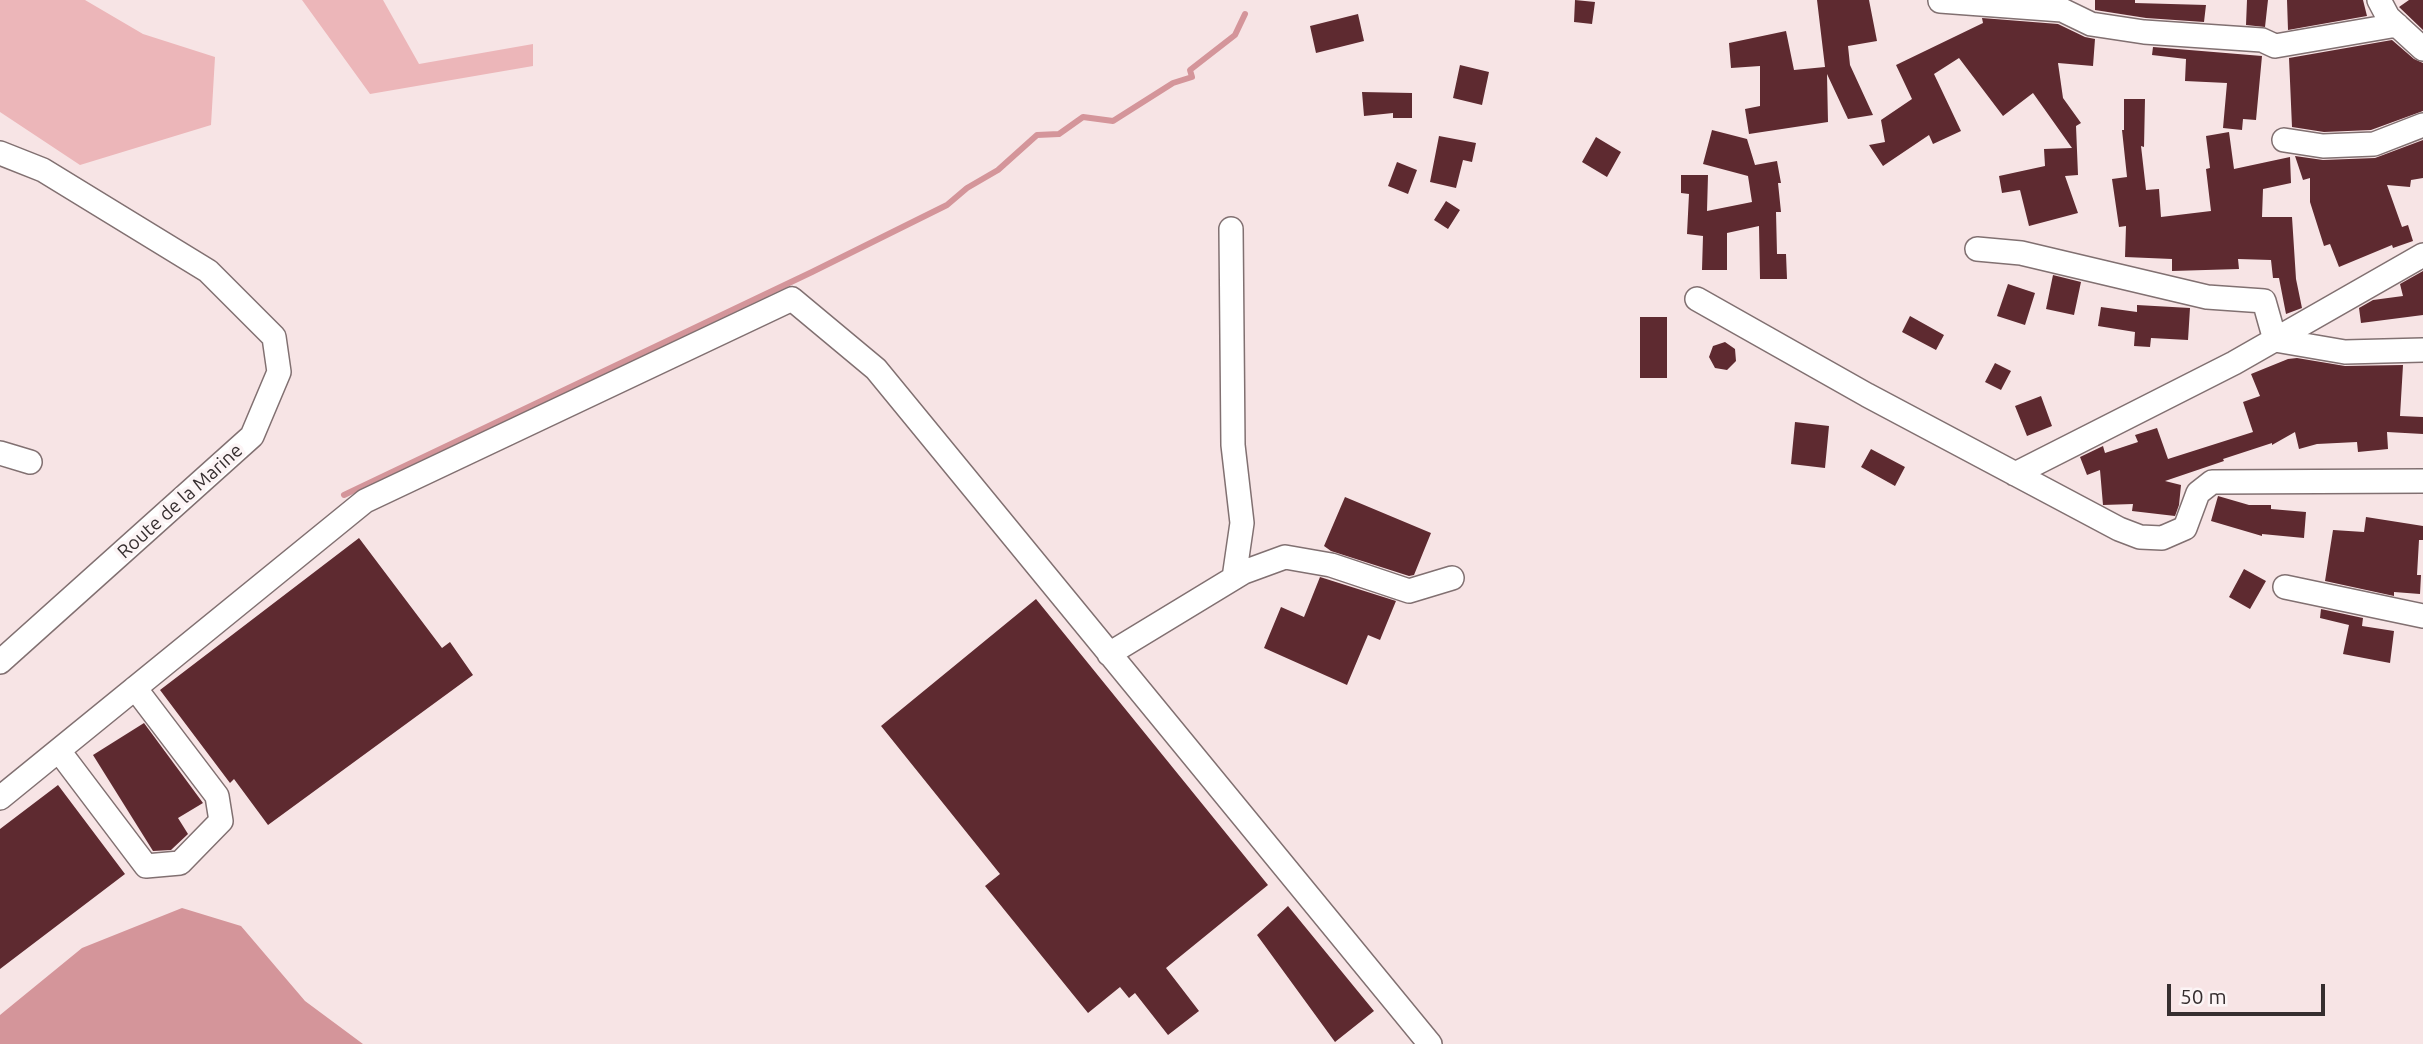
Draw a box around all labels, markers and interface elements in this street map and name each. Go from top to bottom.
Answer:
street label: Route de la Marine [113,439,247,563]
scale bar [2171,970,2328,1014]
text: 50 m [2180,984,2227,1008]

